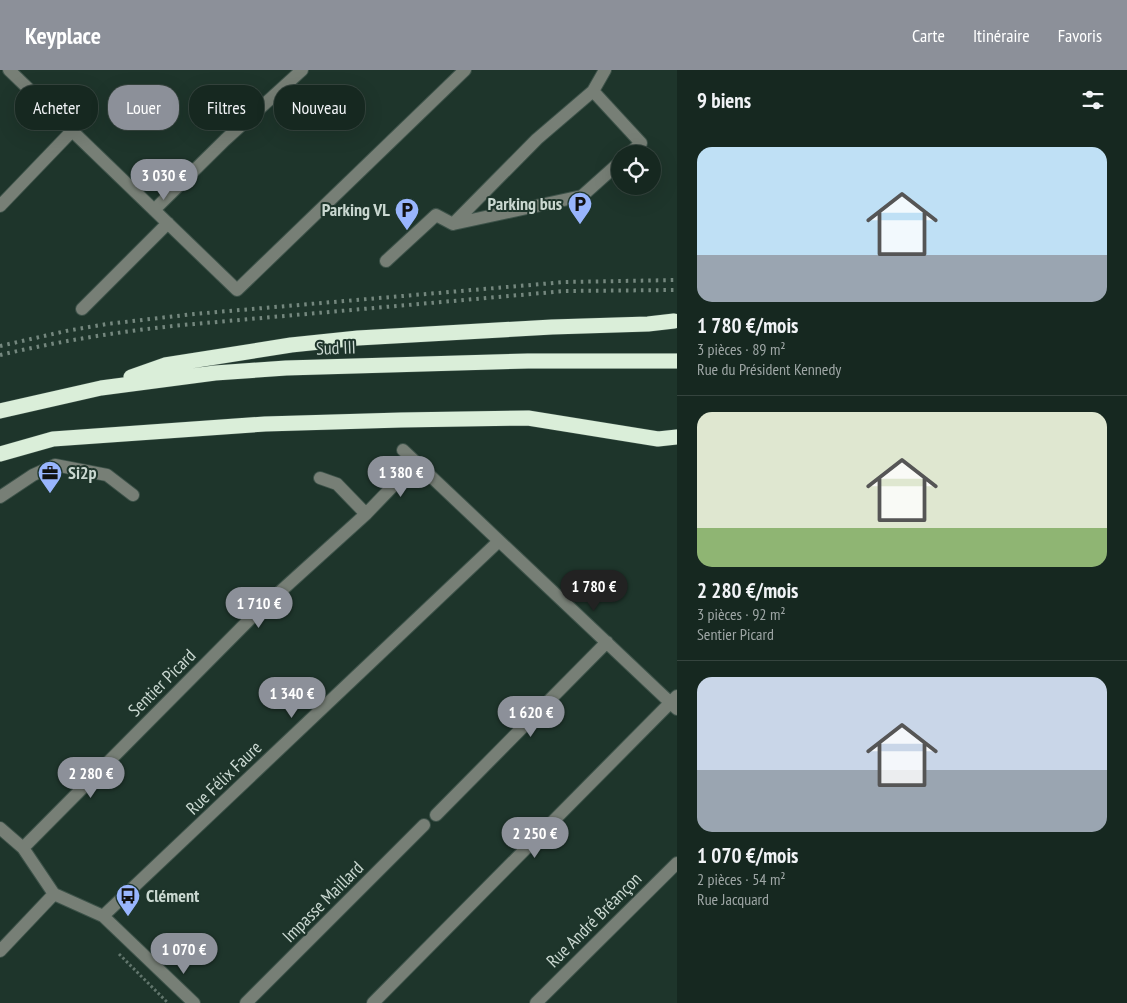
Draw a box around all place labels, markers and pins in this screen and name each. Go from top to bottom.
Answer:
pin: 3 030 € [118,158,210,201]
parking icon: Parking bus [567,191,593,225]
place label: Parking bus [488,192,562,215]
parking icon: Parking VL [394,197,420,231]
place label: Parking VL [322,198,390,221]
pin: 1 380 € [355,456,447,498]
office icon: Si2p [37,460,63,494]
place label: Si2p [68,461,97,484]
pin: 1 780 € [548,570,640,612]
pin: 1 710 € [213,586,305,629]
pin: 1 340 € [246,676,338,719]
pin: 1 620 € [485,696,577,738]
pin: 2 280 € [45,756,137,799]
pin: 2 250 € [489,816,581,859]
bus stop icon: Clément [115,883,141,917]
place label: Clément [146,884,200,907]
pin: 1 070 € [138,932,230,975]

